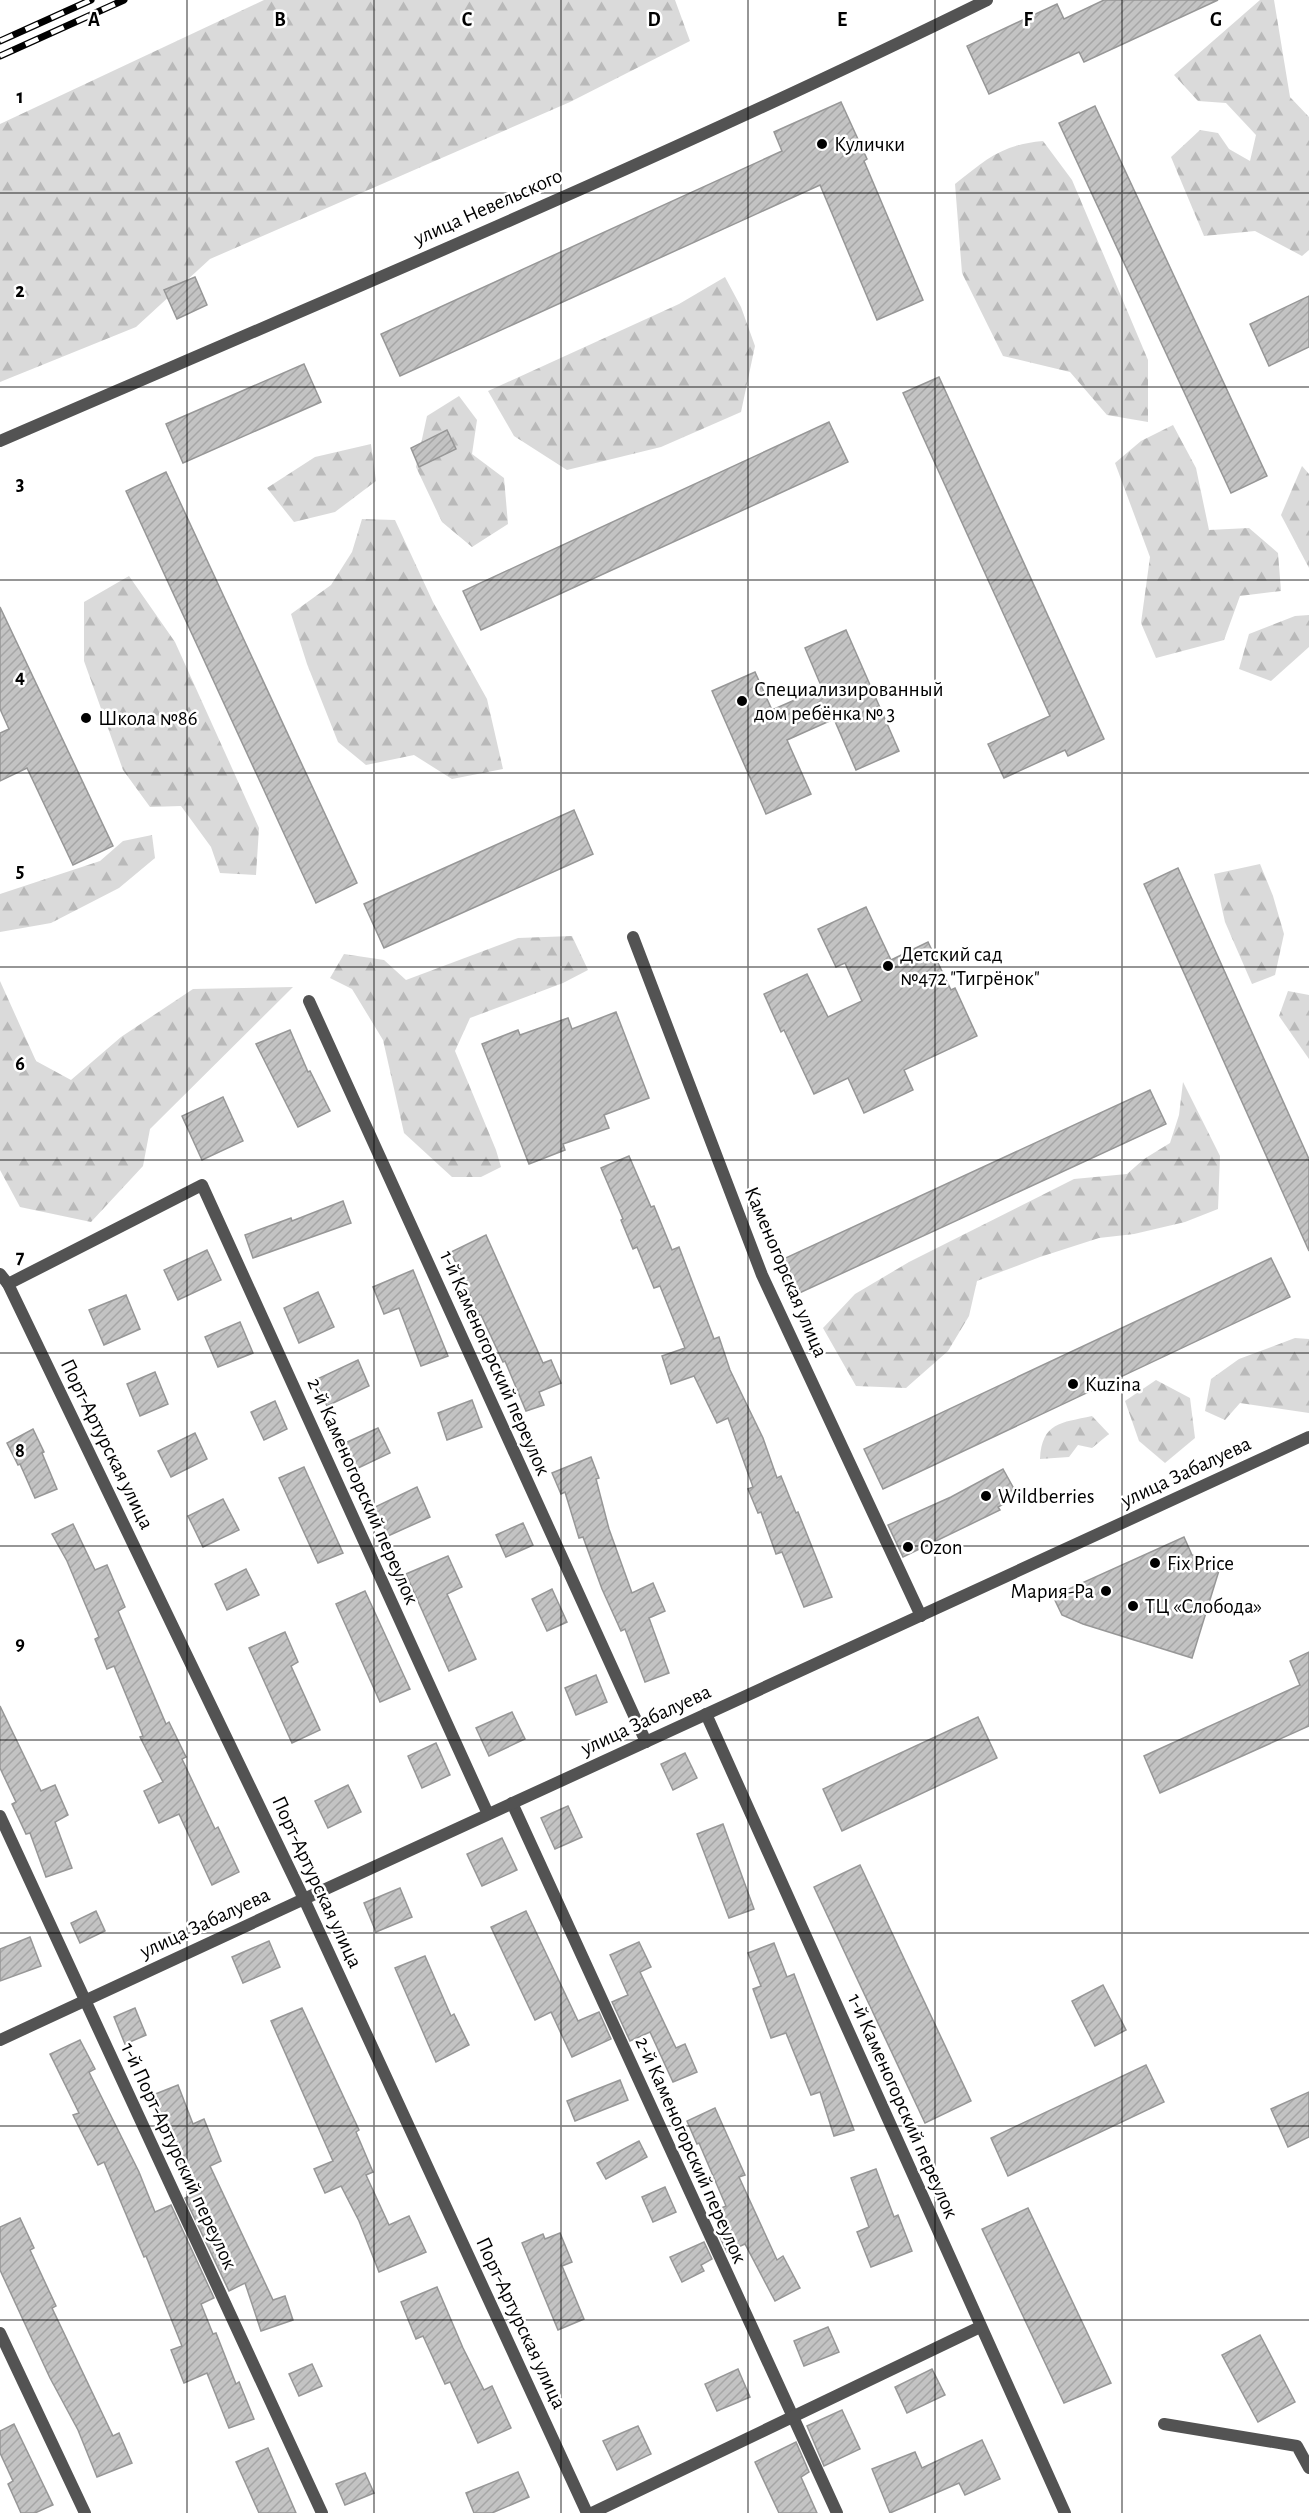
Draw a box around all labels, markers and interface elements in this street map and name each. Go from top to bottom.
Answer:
text: A [88,10,100,30]
text: B [274,10,286,30]
text: C [462,10,473,30]
text: D [647,10,661,30]
text: E [837,10,847,30]
text: F [1023,10,1033,30]
text: G [1210,10,1222,30]
text: 1 [16,87,24,107]
place label: Кулички [834,134,905,155]
marker: Кулички [815,137,829,151]
street label: улица Невельского [410,165,565,250]
text: 2 [15,281,25,301]
text: 3 [16,474,24,494]
text: 4 [15,667,25,687]
place label: Специализированный дом ребёнка № 3 [754,679,944,724]
marker: Специализированный дом ребёнка № 3 [735,694,749,708]
place label: Школа №86 [98,708,198,729]
marker: Школа №86 [79,711,93,725]
text: 5 [16,861,24,881]
place label: Детский сад №472 "Тигрёнок" [900,944,1040,989]
marker: Детский сад №472 "Тигрёнок" [881,959,895,973]
text: 6 [15,1054,25,1074]
street label: Каменогорская улица [741,1184,832,1361]
text: 7 [16,1247,25,1267]
street label: 1-й Каменогорский переулок [436,1248,554,1479]
street label: Порт-Артурская улица [57,1355,158,1533]
place label: Kuzina [1085,1374,1141,1395]
street label: 2-й Каменогорский переулок [303,1375,423,1608]
marker: Kuzina [1066,1377,1080,1391]
street label: улица Забалуева [1117,1433,1255,1512]
text: 8 [15,1441,25,1461]
place label: Wildberries [998,1486,1094,1507]
marker: Wildberries [979,1489,993,1503]
place label: Ozon [920,1537,963,1558]
marker: Ozon [901,1540,915,1554]
place label: Fix Price [1167,1553,1234,1574]
marker: Fix Price [1148,1556,1162,1570]
place label: Мария-Ра [1010,1581,1094,1602]
marker: Мария-Ра [1099,1584,1113,1598]
place label: ТЦ «Слобода» [1145,1596,1262,1617]
marker: ТЦ «Слобода» [1126,1599,1140,1613]
text: 9 [15,1634,25,1654]
street label: улица Забалуева [577,1681,715,1760]
street label: Порт-Артурская улица [268,1793,366,1971]
street label: улица Забалуева [136,1884,274,1963]
street label: 1-й Каменогорский переулок [844,1991,962,2222]
street label: 2-й Каменогорский переулок [631,2034,751,2267]
street label: 1-й Порт-Артурский переулок [117,2040,241,2273]
street label: Порт-Артурская улица [472,2234,570,2412]

